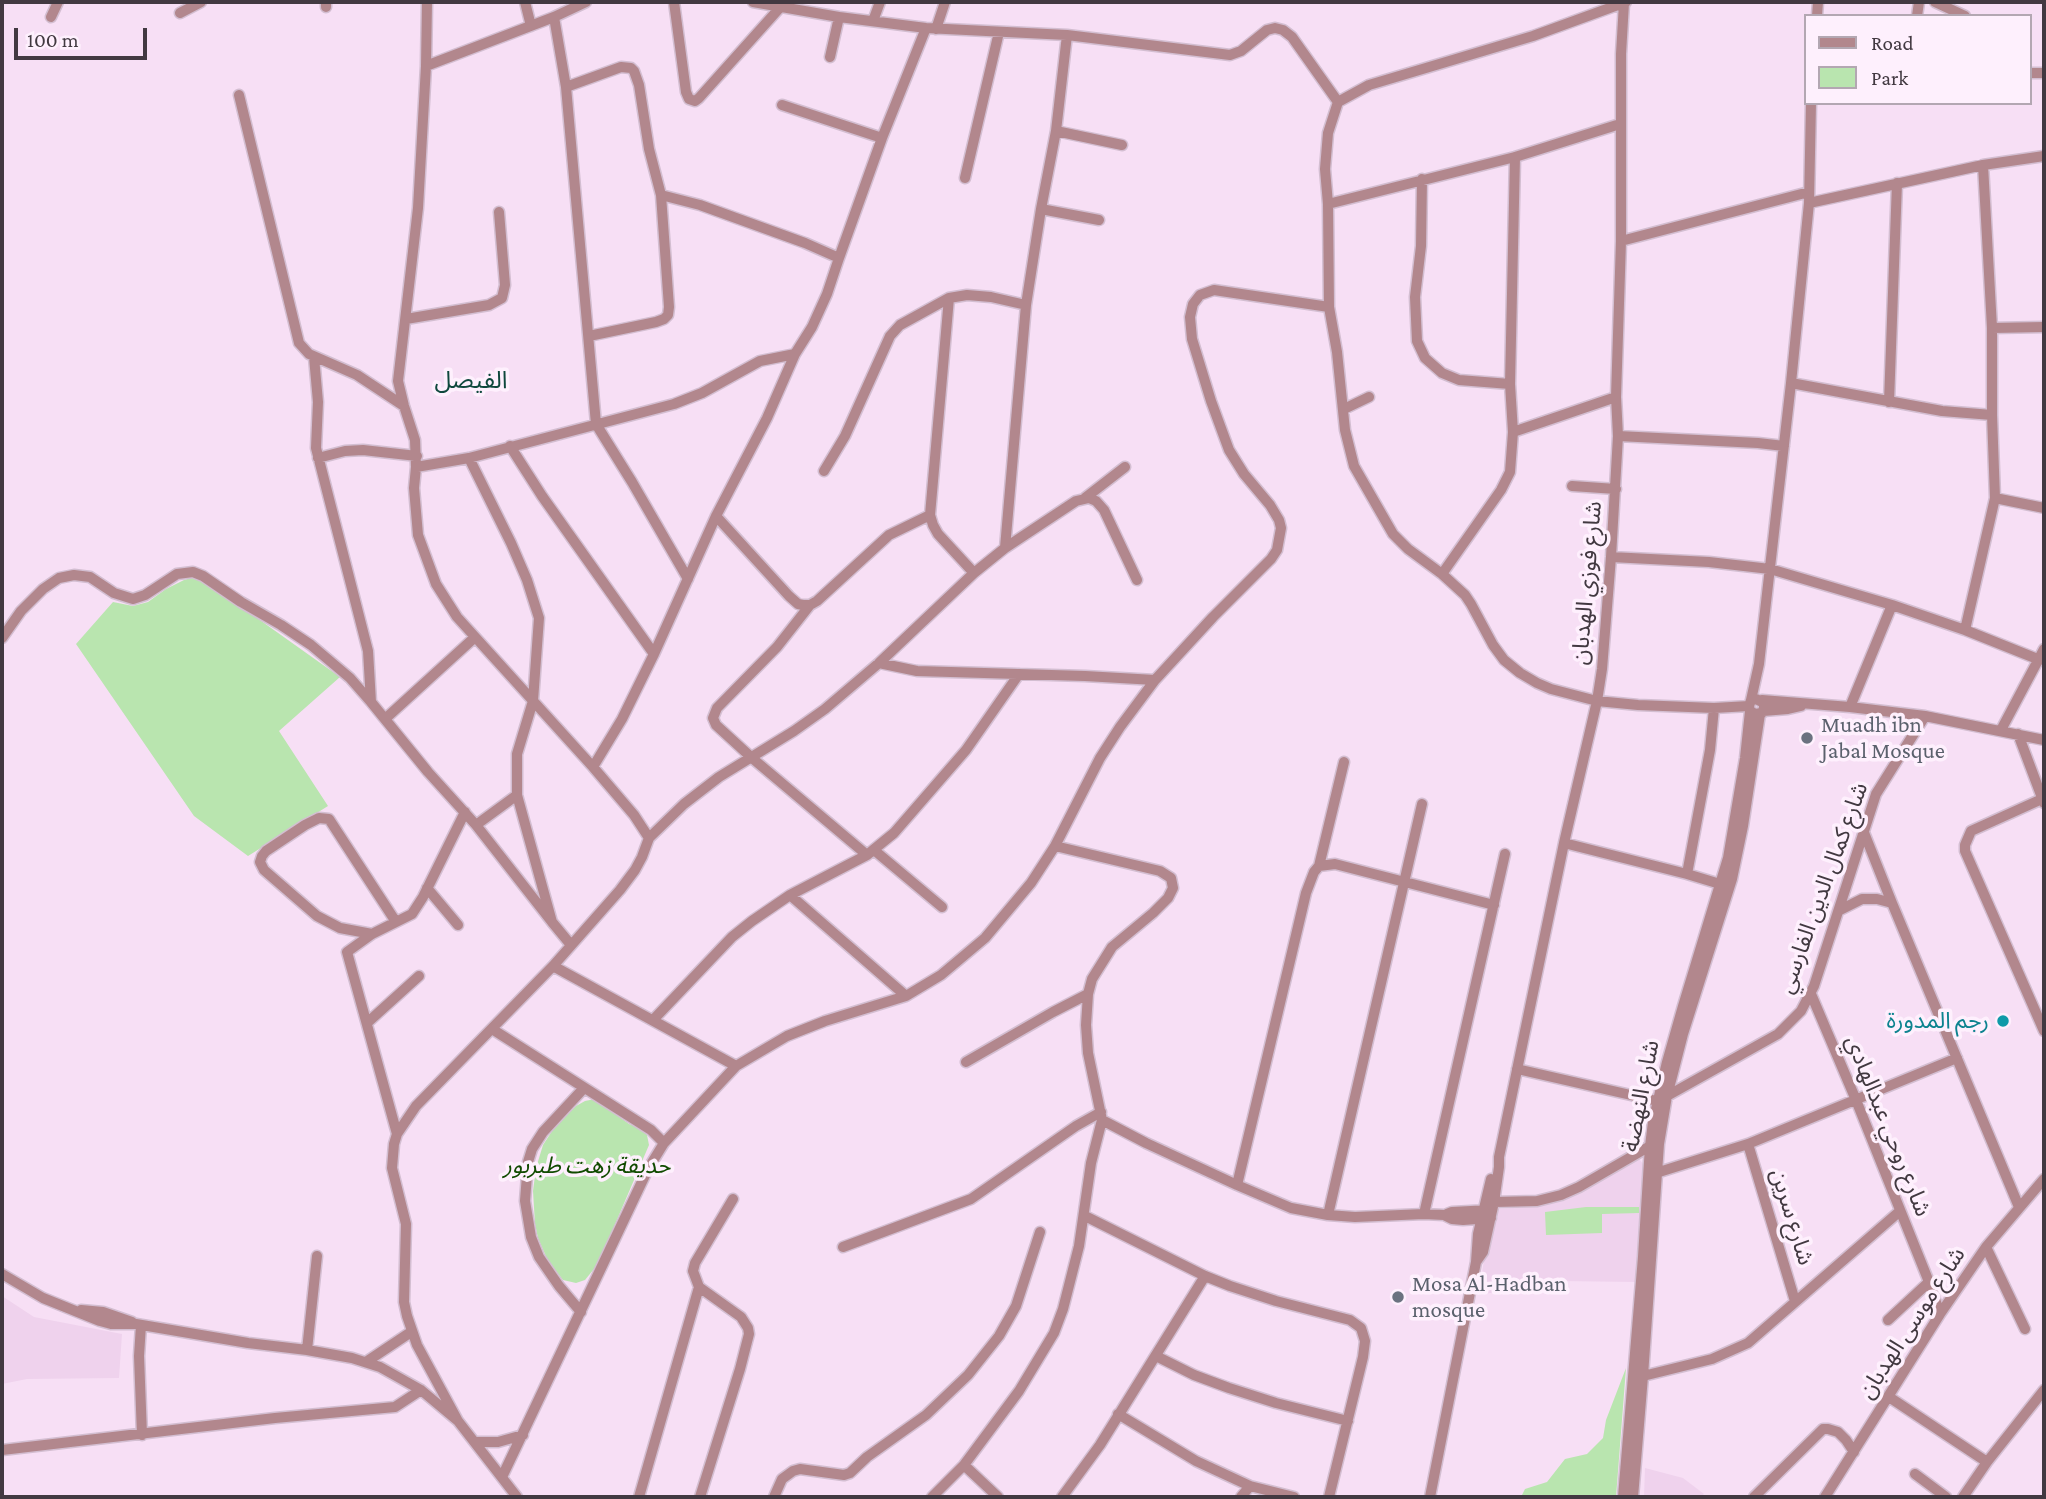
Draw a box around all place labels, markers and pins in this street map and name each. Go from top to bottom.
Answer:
place label: Muadh ibn Jabal Mosque [1821,711,1945,765]
marker: Muadh ibn Jabal Mosque [1799,730,1815,746]
place label: رجم المدورة [1887,1007,1989,1035]
marker: رجم المدورة [1995,1013,2011,1029]
place label: Mosa Al-Hadban mosque [1412,1270,1567,1324]
marker: Mosa Al-Hadban mosque [1390,1289,1406,1305]

